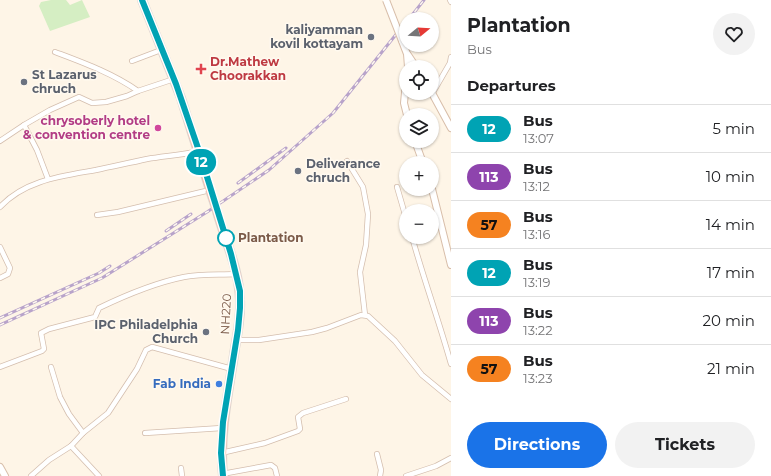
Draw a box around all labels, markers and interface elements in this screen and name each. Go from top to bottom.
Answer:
north arrow [399,12,439,52]
map controls [399,12,439,244]
button: heart [713,13,755,55]
text: Plantation [467,14,571,37]
place label: kaliyamman kovil kottayam [270,22,363,51]
marker: kaliyamman kovil kottayam [366,32,376,42]
text: Bus [467,41,492,57]
place label: Dr.Mathew Choorakkan [210,54,286,83]
button: locate [399,60,439,100]
marker: Dr.Mathew Choorakkan [195,63,207,75]
place label: St Lazarus chruch [32,67,97,96]
text: Departures [467,76,556,95]
marker: St Lazarus chruch [19,77,29,87]
button: layers [399,108,439,148]
text: Bus [523,111,553,130]
place label: chrysoberly hotel & convention centre [23,113,150,142]
text: 5 min [712,119,755,138]
text: 12 [482,120,496,138]
marker: chrysoberly hotel & convention centre [153,123,163,133]
text: 13:07 [523,130,554,146]
line badge: 12 [183,149,219,175]
text: 12 [194,153,208,171]
place label: Deliverance chruch [306,156,381,185]
button: + [399,156,439,196]
text: Bus [523,159,553,178]
marker: Deliverance chruch [293,166,303,176]
text: 10 min [706,167,755,186]
text: 113 [479,168,499,186]
text: 13:12 [523,178,550,194]
button: − [399,204,439,244]
text: Bus [523,207,553,226]
text: 14 min [706,215,755,234]
text: 57 [481,216,497,234]
text: 13:16 [523,226,550,242]
marker: Plantation [217,229,235,247]
place label: Plantation [238,230,303,245]
text: Bus [523,255,553,274]
text: 17 min [707,263,755,282]
text: 12 [482,264,496,282]
text: 13:19 [523,274,550,290]
street label: NH220 [217,293,234,335]
text: Bus [523,303,553,322]
text: 20 min [703,311,755,330]
text: 113 [479,312,499,330]
place label: IPC Philadelphia Church [94,317,198,346]
text: 13:22 [523,322,553,338]
marker: IPC Philadelphia Church [201,327,211,337]
text: Bus [523,351,553,370]
text: 21 min [707,359,755,378]
text: 57 [481,360,497,378]
text: 13:23 [523,370,553,386]
place label: Fab India [153,376,211,391]
marker: Fab India [214,379,224,389]
button: Directions [467,422,607,468]
button: Tickets [615,422,755,468]

